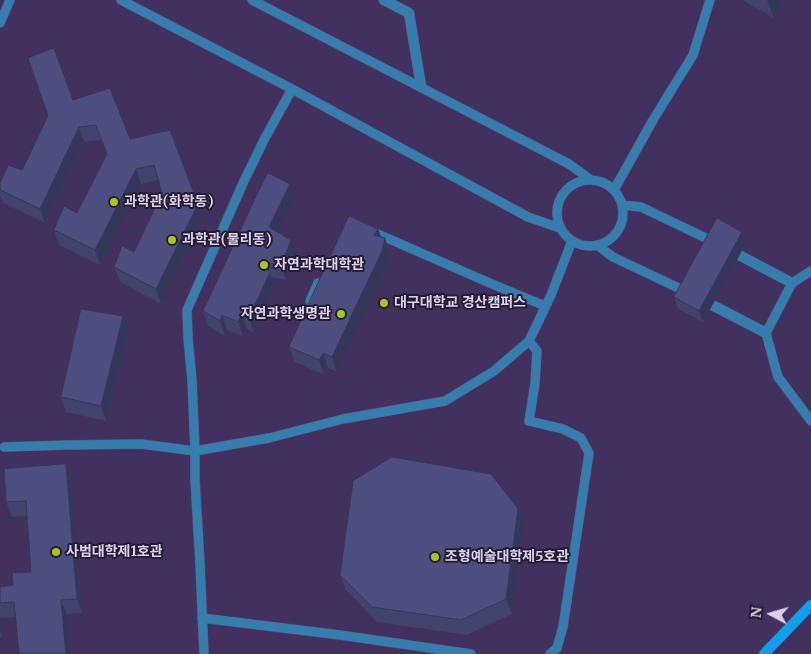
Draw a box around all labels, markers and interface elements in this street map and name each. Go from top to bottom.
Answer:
place label: 과학관(화학동) [124,194,214,210]
marker: 과학관(화학동) [108,196,120,208]
place label: 과학관(물리동) [182,232,272,248]
marker: 과학관(물리동) [166,234,178,246]
place label: 자연과학대학관 [274,257,364,273]
marker: 자연과학대학관 [258,259,270,271]
place label: 대구대학교 경산캠퍼스 [394,295,526,311]
marker: 대구대학교 경산캠퍼스 [378,297,390,309]
place label: 자연과학생명관 [241,306,331,322]
marker: 자연과학생명관 [335,308,347,320]
place label: 사범대학제1호관 [66,544,163,560]
marker: 사범대학제1호관 [50,546,62,558]
place label: 조형예술대학제5호관 [445,549,569,565]
marker: 조형예술대학제5호관 [429,551,441,563]
north arrow [746,589,796,639]
text: N [747,606,766,619]

